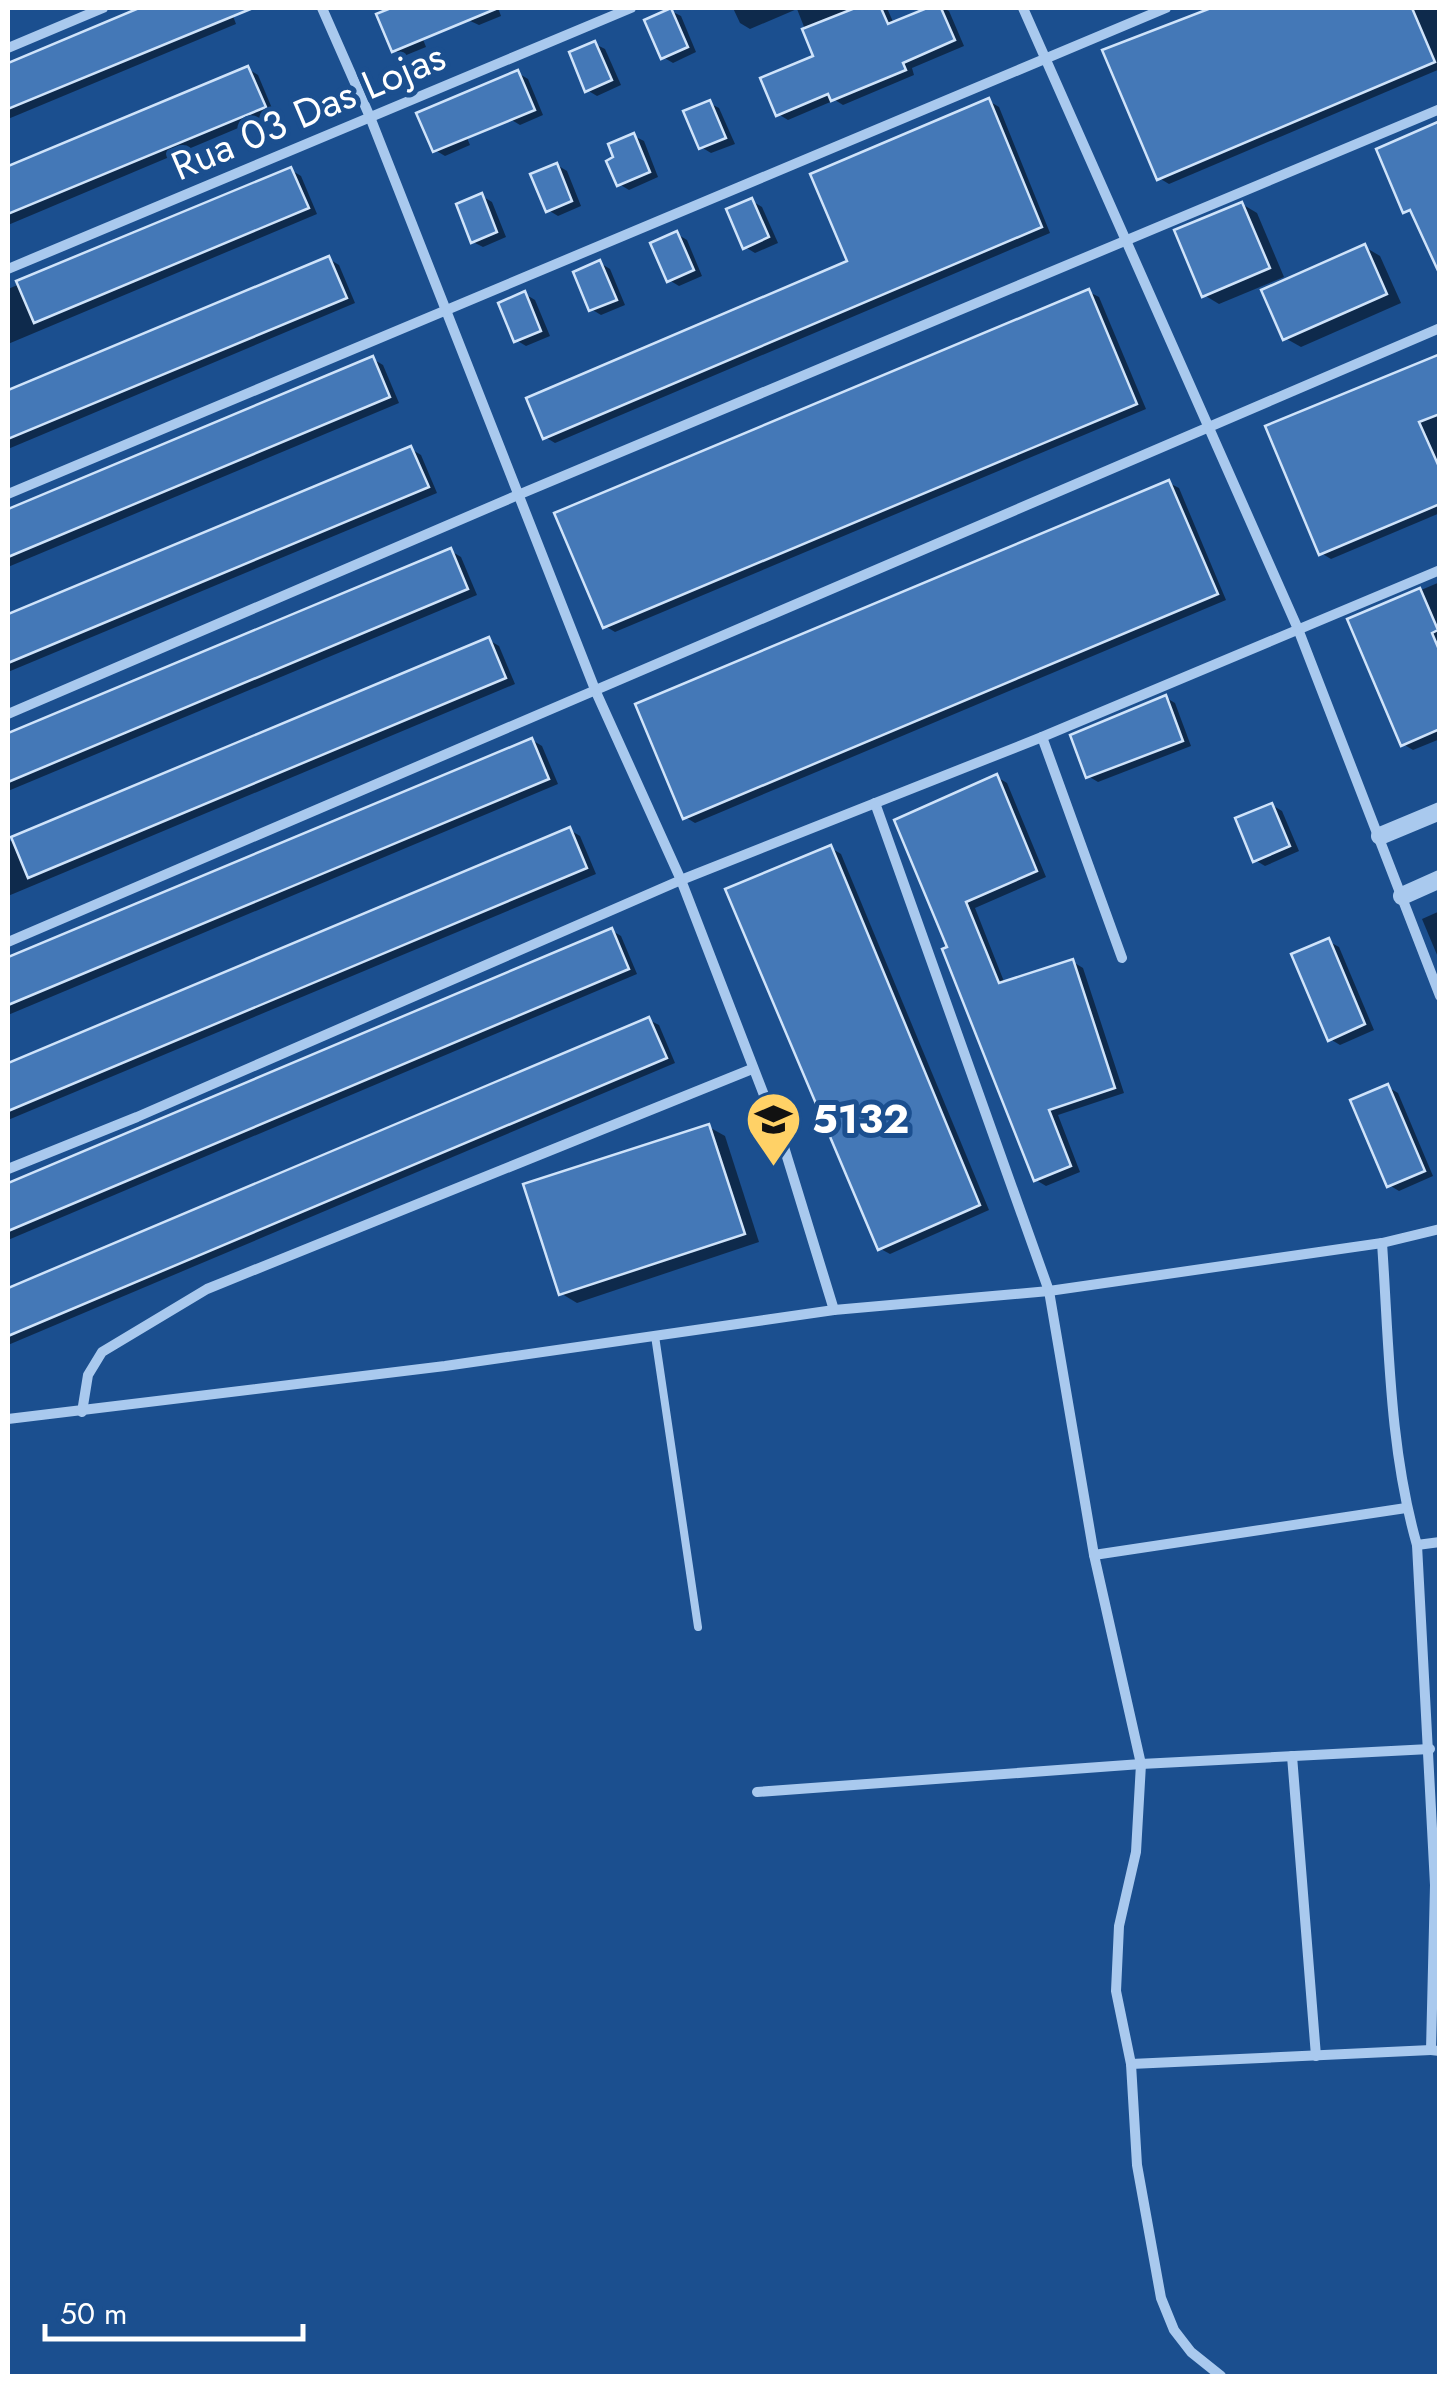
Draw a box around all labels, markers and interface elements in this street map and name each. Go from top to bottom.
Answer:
street label: Rua 03 Das Lojas [162,27,454,195]
school or university icon: 5132 [743,1089,803,1168]
place label: 5132 [812,1090,909,1148]
scale bar [45,2279,302,2341]
text: 50 m [60,2292,127,2335]

